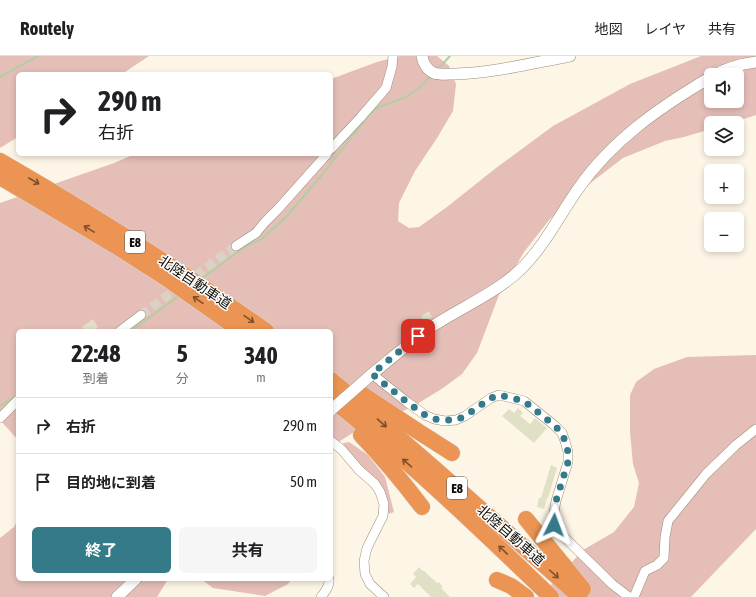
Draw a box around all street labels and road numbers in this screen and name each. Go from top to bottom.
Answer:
road number: E8 [125,231,145,253]
street label: 北陸自動車道 [156,252,234,312]
road number: E8 [447,477,467,499]
street label: 北陸自動車道 [474,501,548,569]

